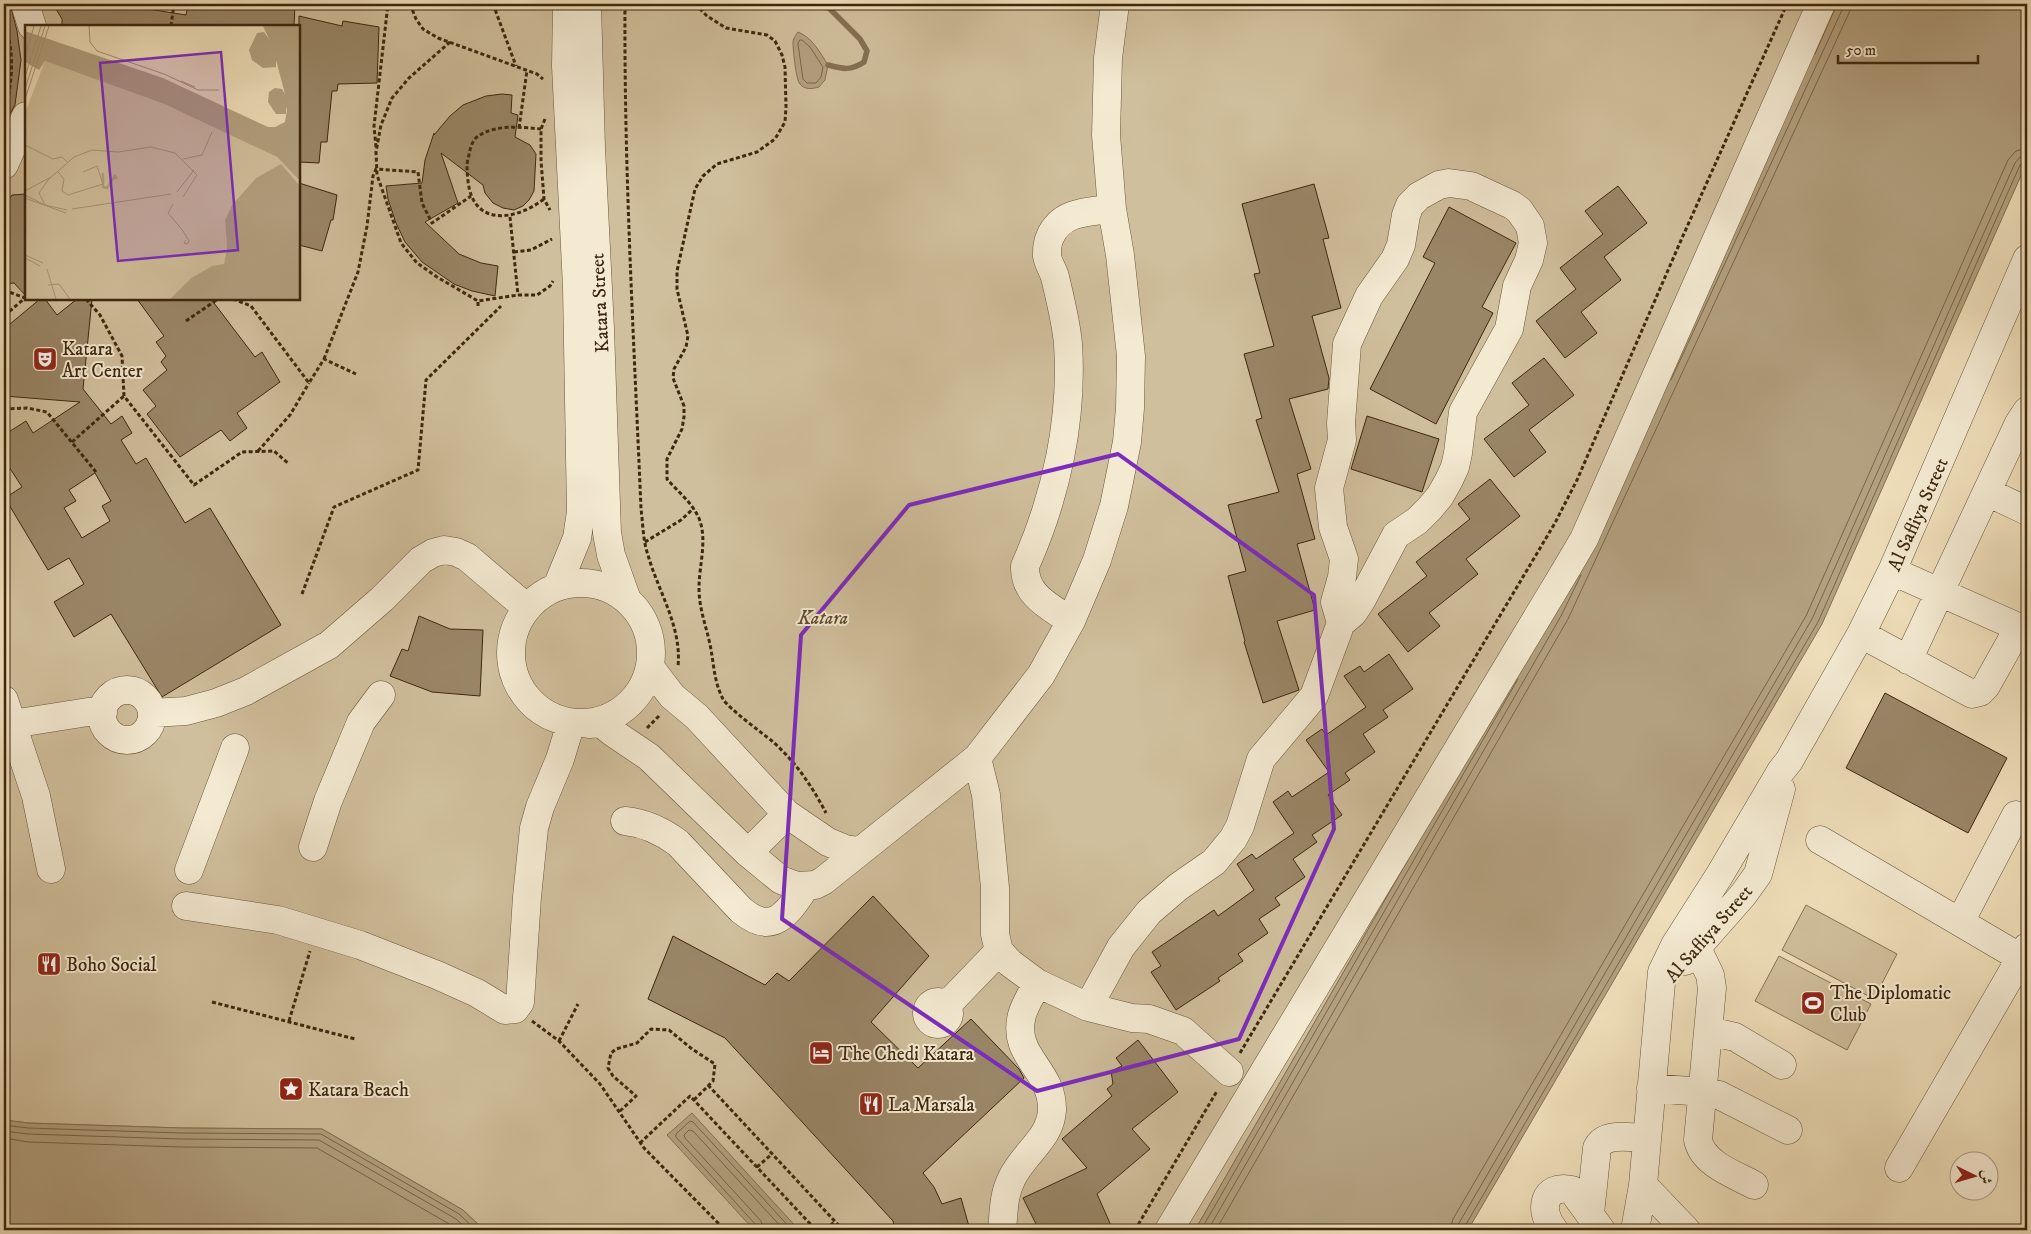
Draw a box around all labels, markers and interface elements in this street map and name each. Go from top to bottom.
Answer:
inset map [25,25,300,300]
scale bar [1838,32,1978,64]
text: 50 m [1846,41,1876,60]
street label: Katara Street [586,253,615,353]
place label: Katara Art Center [62,338,143,383]
theatre icon: Katara Art Center [32,346,58,372]
street label: Al Safliya Street [1883,454,1954,575]
park label: Katara [797,607,848,630]
street label: Al Safliya Street [1661,881,1758,987]
restaurant icon: Boho Social [36,951,62,977]
place label: Boho Social [66,954,157,977]
place label: The Diplomatic Club [1830,982,1951,1027]
sports icon: The Diplomatic Club [1800,990,1826,1016]
hotel icon: The Chedi Katara [808,1040,834,1066]
place label: The Chedi Katara [838,1043,974,1066]
place icon: Katara Beach [278,1076,304,1102]
place label: Katara Beach [308,1079,409,1102]
restaurant icon: La Marsala [858,1091,884,1117]
place label: La Marsala [888,1094,975,1117]
north arrow [1948,1152,1998,1202]
text: ش [1976,1169,1996,1185]

